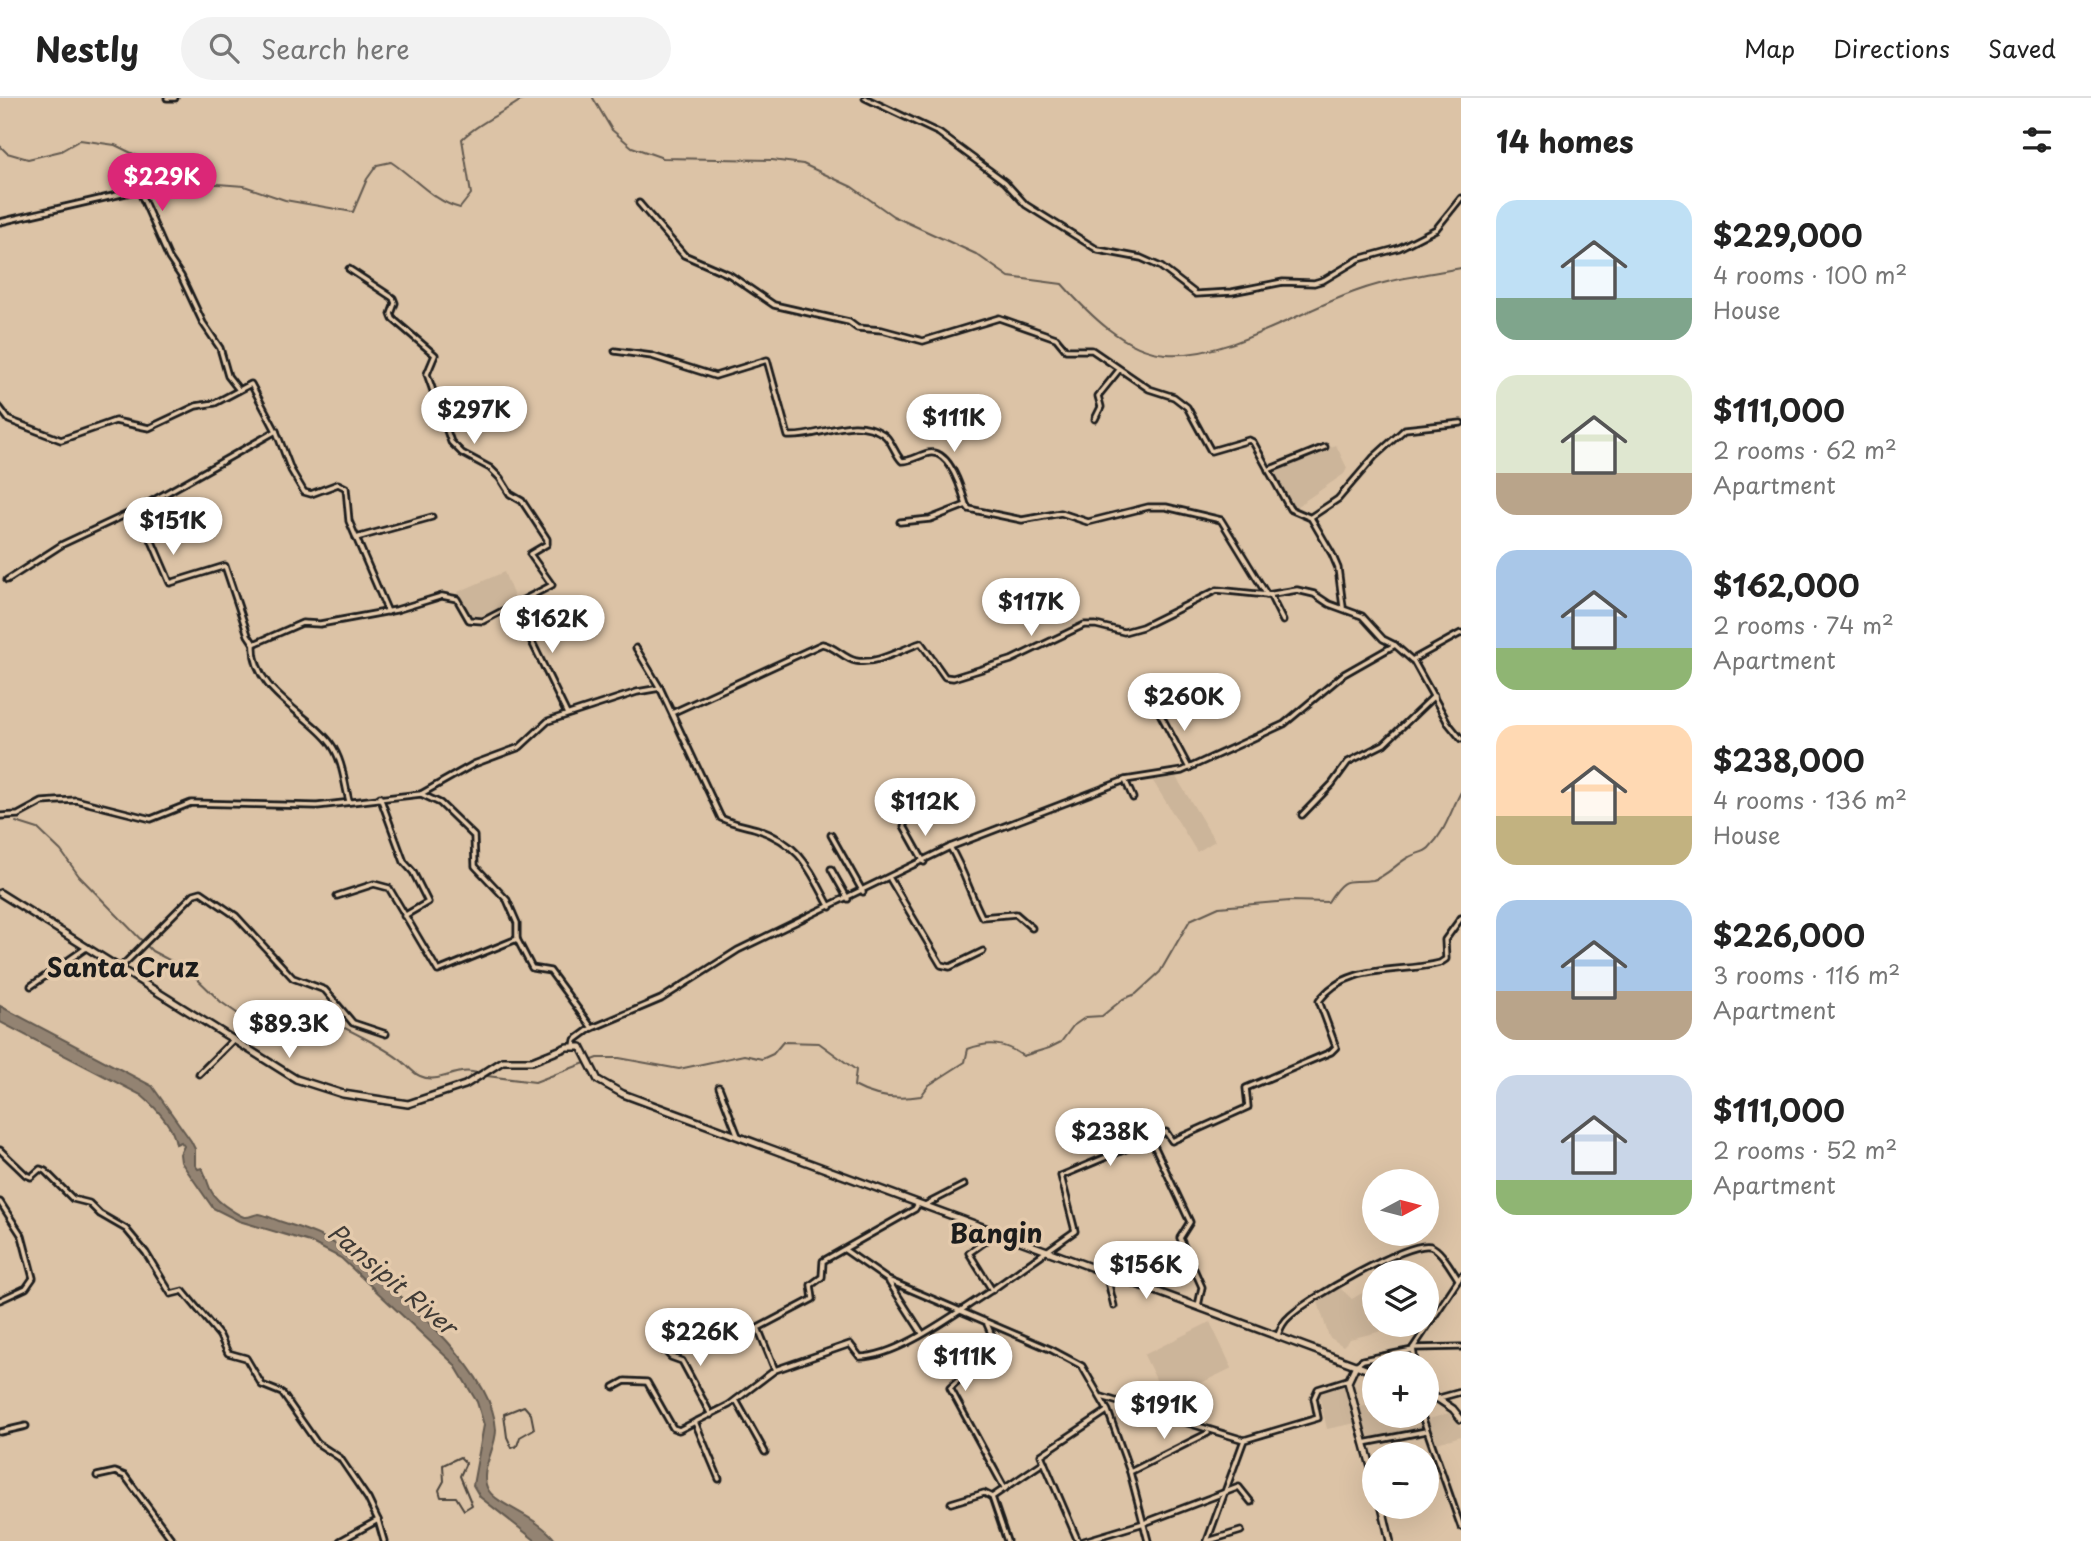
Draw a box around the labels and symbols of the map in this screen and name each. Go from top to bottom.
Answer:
pin: $229K [113,153,211,213]
pin: $297K [425,386,523,446]
pin: $111K [905,394,1003,454]
pin: $151K [124,498,222,557]
pin: $117K [982,578,1080,638]
pin: $162K [503,596,601,655]
pin: $260K [1135,674,1233,733]
pin: $112K [876,778,974,838]
district label: Santa Cruz [47,947,199,986]
pin: $89.3K [232,1000,346,1060]
pin: $238K [1061,1108,1159,1168]
north arrow [1362,1169,1438,1246]
district label: Bangin [950,1213,1042,1252]
water label: Pansipit River [321,1214,468,1346]
pin: $156K [1097,1242,1195,1301]
pin: $226K [651,1308,749,1368]
pin: $111K [916,1334,1014,1393]
pin: $191K [1115,1382,1213,1441]

